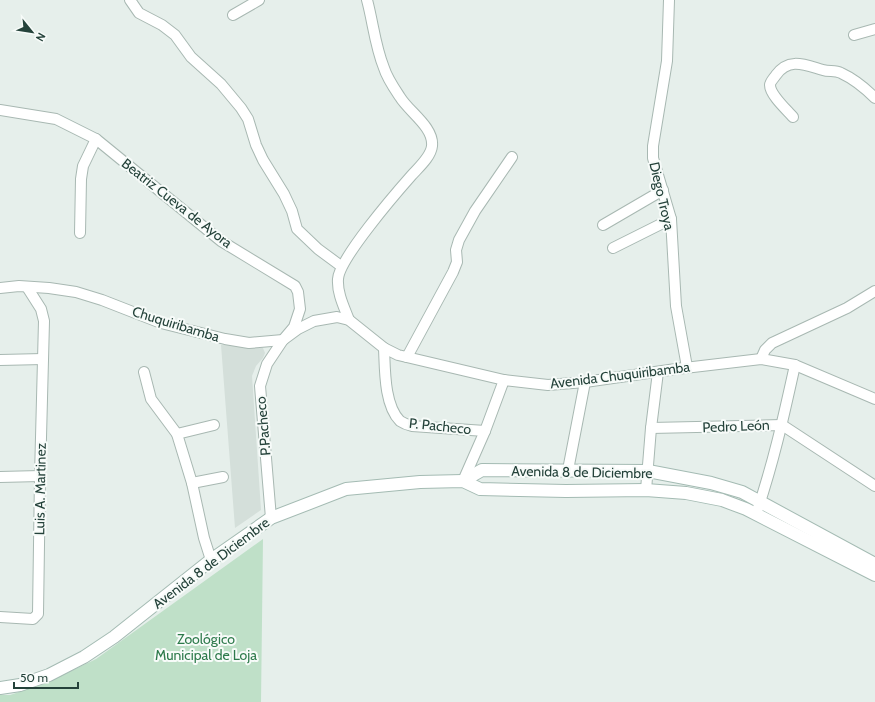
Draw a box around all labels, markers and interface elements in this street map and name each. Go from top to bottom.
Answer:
north arrow [12,12,52,52]
text: N [33,30,49,44]
street label: Beatriz Cueva de Ayora [118,154,236,252]
street label: Diego Troya [645,160,679,232]
street label: Chuquiribamba [130,302,222,346]
street label: Avenida Chuquiribamba [549,357,691,393]
street label: P.Pacheco [251,395,275,456]
street label: P. Pacheco [408,414,472,438]
street label: Pedro León [702,416,770,436]
street label: Luis A. Martinez [30,442,50,535]
street label: Avenida 8 de Diciembre [511,462,653,482]
street label: Avenida 8 de Diciembre [149,513,273,613]
park label: Zoológico Municipal de Loja [155,630,257,664]
scale bar [14,664,78,690]
text: 50 m [20,670,48,685]

